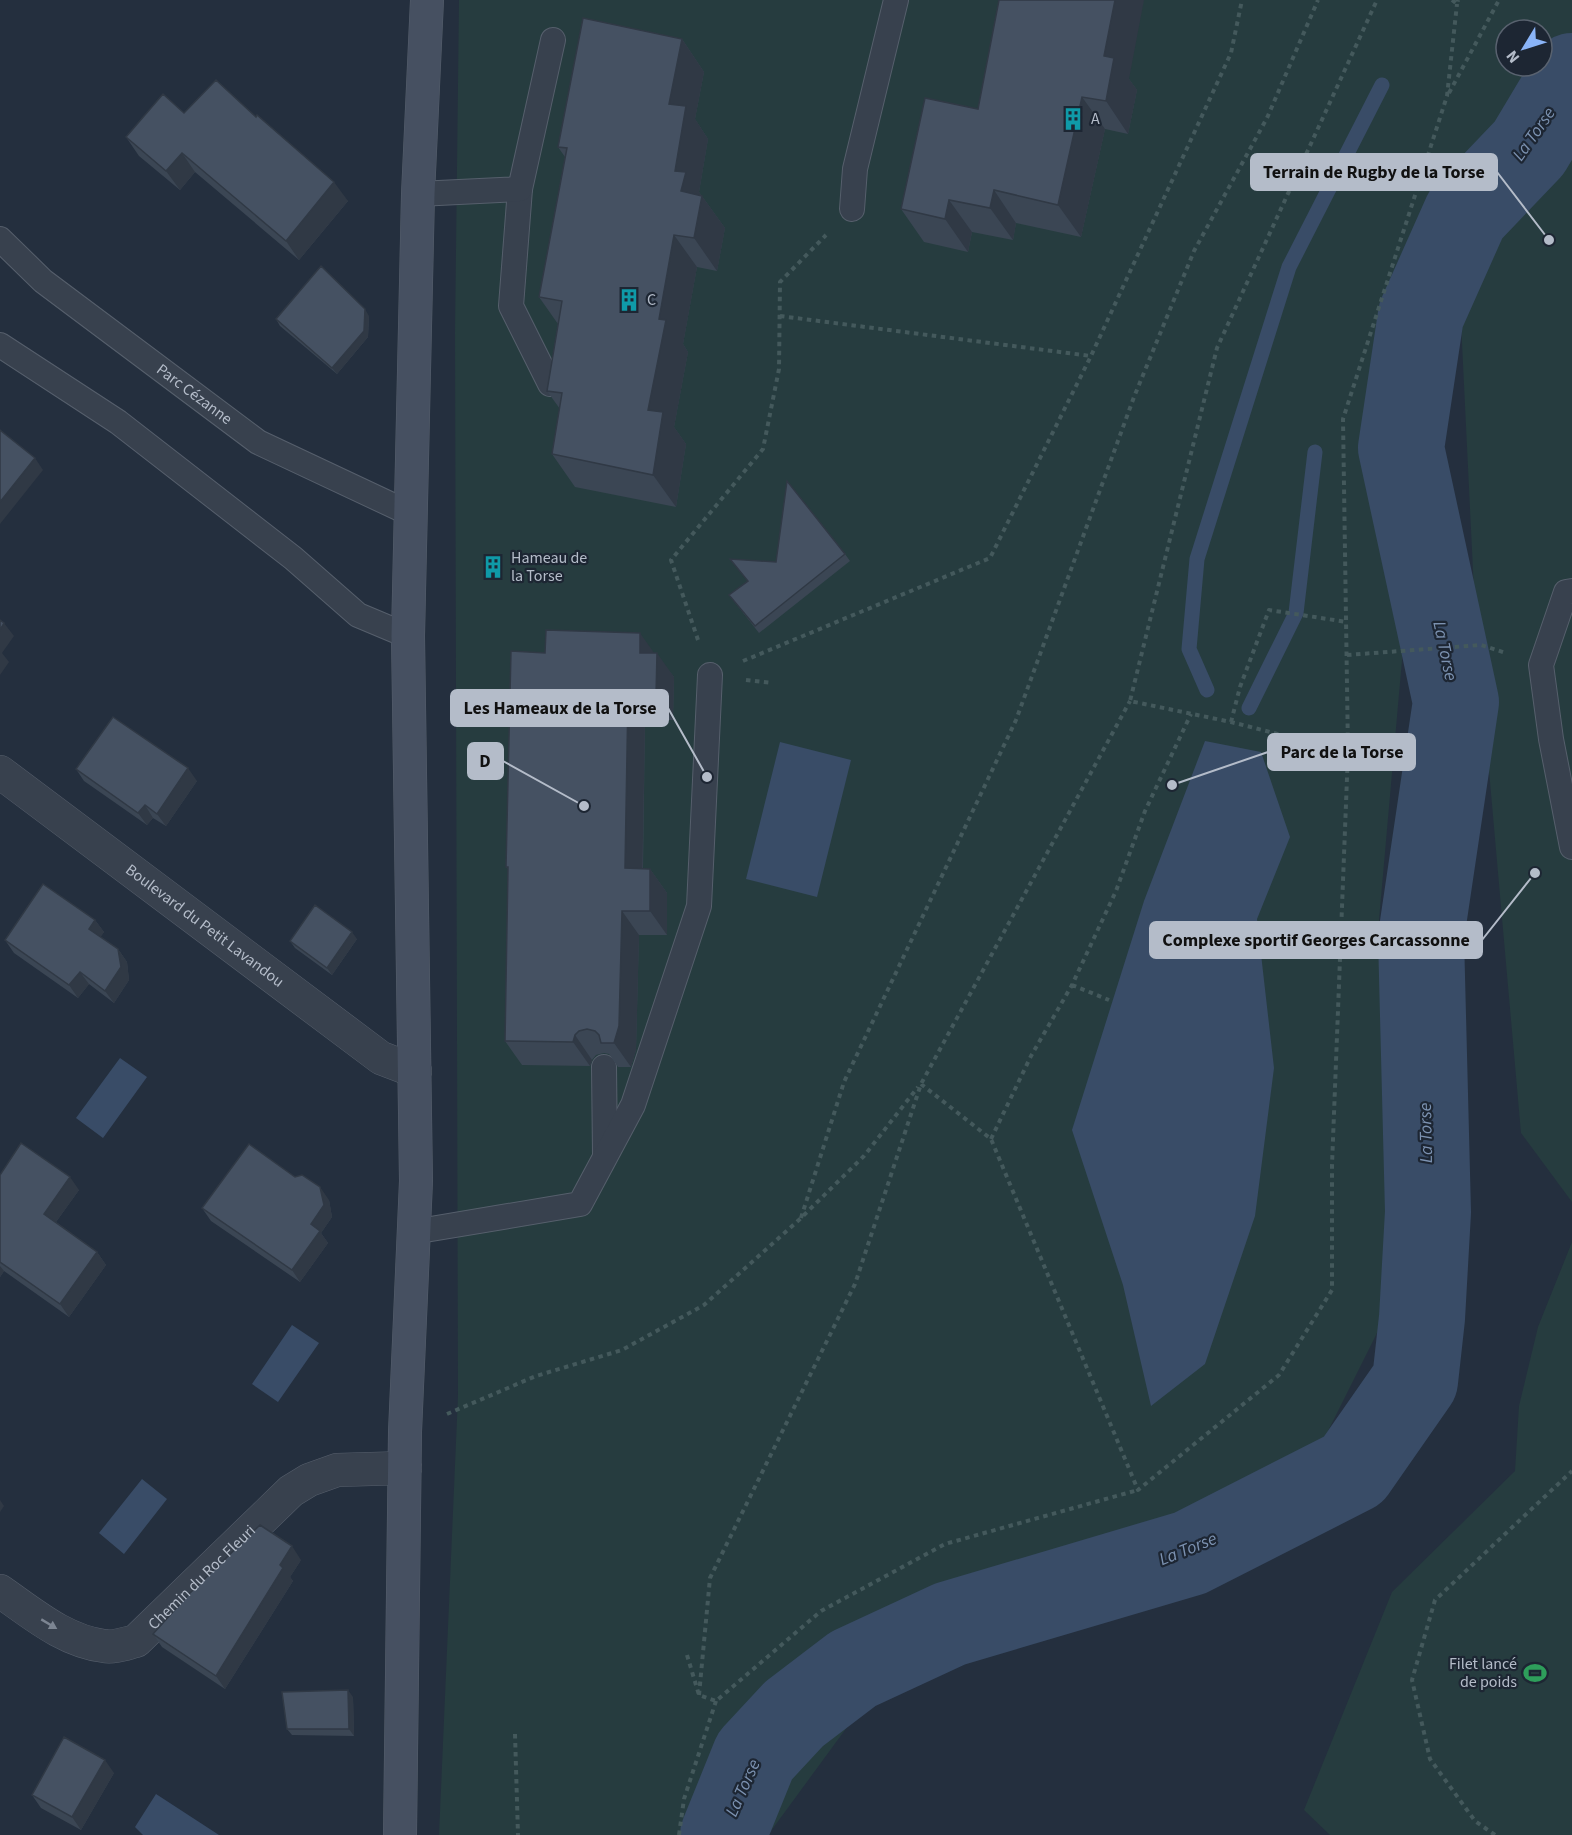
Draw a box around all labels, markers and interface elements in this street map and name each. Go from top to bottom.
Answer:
north arrow [1494,18,1554,78]
text: N [1501,46,1525,68]
water label: La Torse [1506,102,1562,166]
building icon: A [1060,106,1086,132]
place label: A [1091,108,1100,130]
callout: Terrain de Rugby de la Torse [1251,154,1497,190]
text: Terrain de Rugby de la Torse [1263,160,1485,185]
building icon: C [616,287,642,313]
place label: C [647,289,656,311]
street label: Parc Cézanne [152,359,237,430]
place label: Hameau de la Torse [511,547,587,587]
building icon: Hameau de la Torse [480,554,506,580]
water label: La Torse [1426,619,1464,683]
callout: Les Hameaux de la Torse [451,690,668,726]
text: Les Hameaux de la Torse [463,696,657,721]
callout: Parc de la Torse [1268,734,1415,770]
text: Parc de la Torse [1280,740,1404,765]
callout: D [468,743,503,779]
text: D [479,749,491,774]
street label: Boulevard du Petit Lavandou [121,859,289,992]
callout: Complexe sportif Georges Carcassonne [1150,922,1482,958]
text: Complexe sportif Georges Carcassonne [1162,928,1470,953]
water label: La Torse [1413,1102,1439,1163]
street label: Chemin du Roc Fleuri [143,1520,260,1635]
water label: La Torse [1155,1526,1221,1572]
one-way arrow [41,1619,58,1629]
place label: Filet lancé de poids [1449,1653,1517,1693]
sports icon: Filet lancé de poids [1522,1660,1548,1686]
water label: La Torse [719,1755,767,1821]

